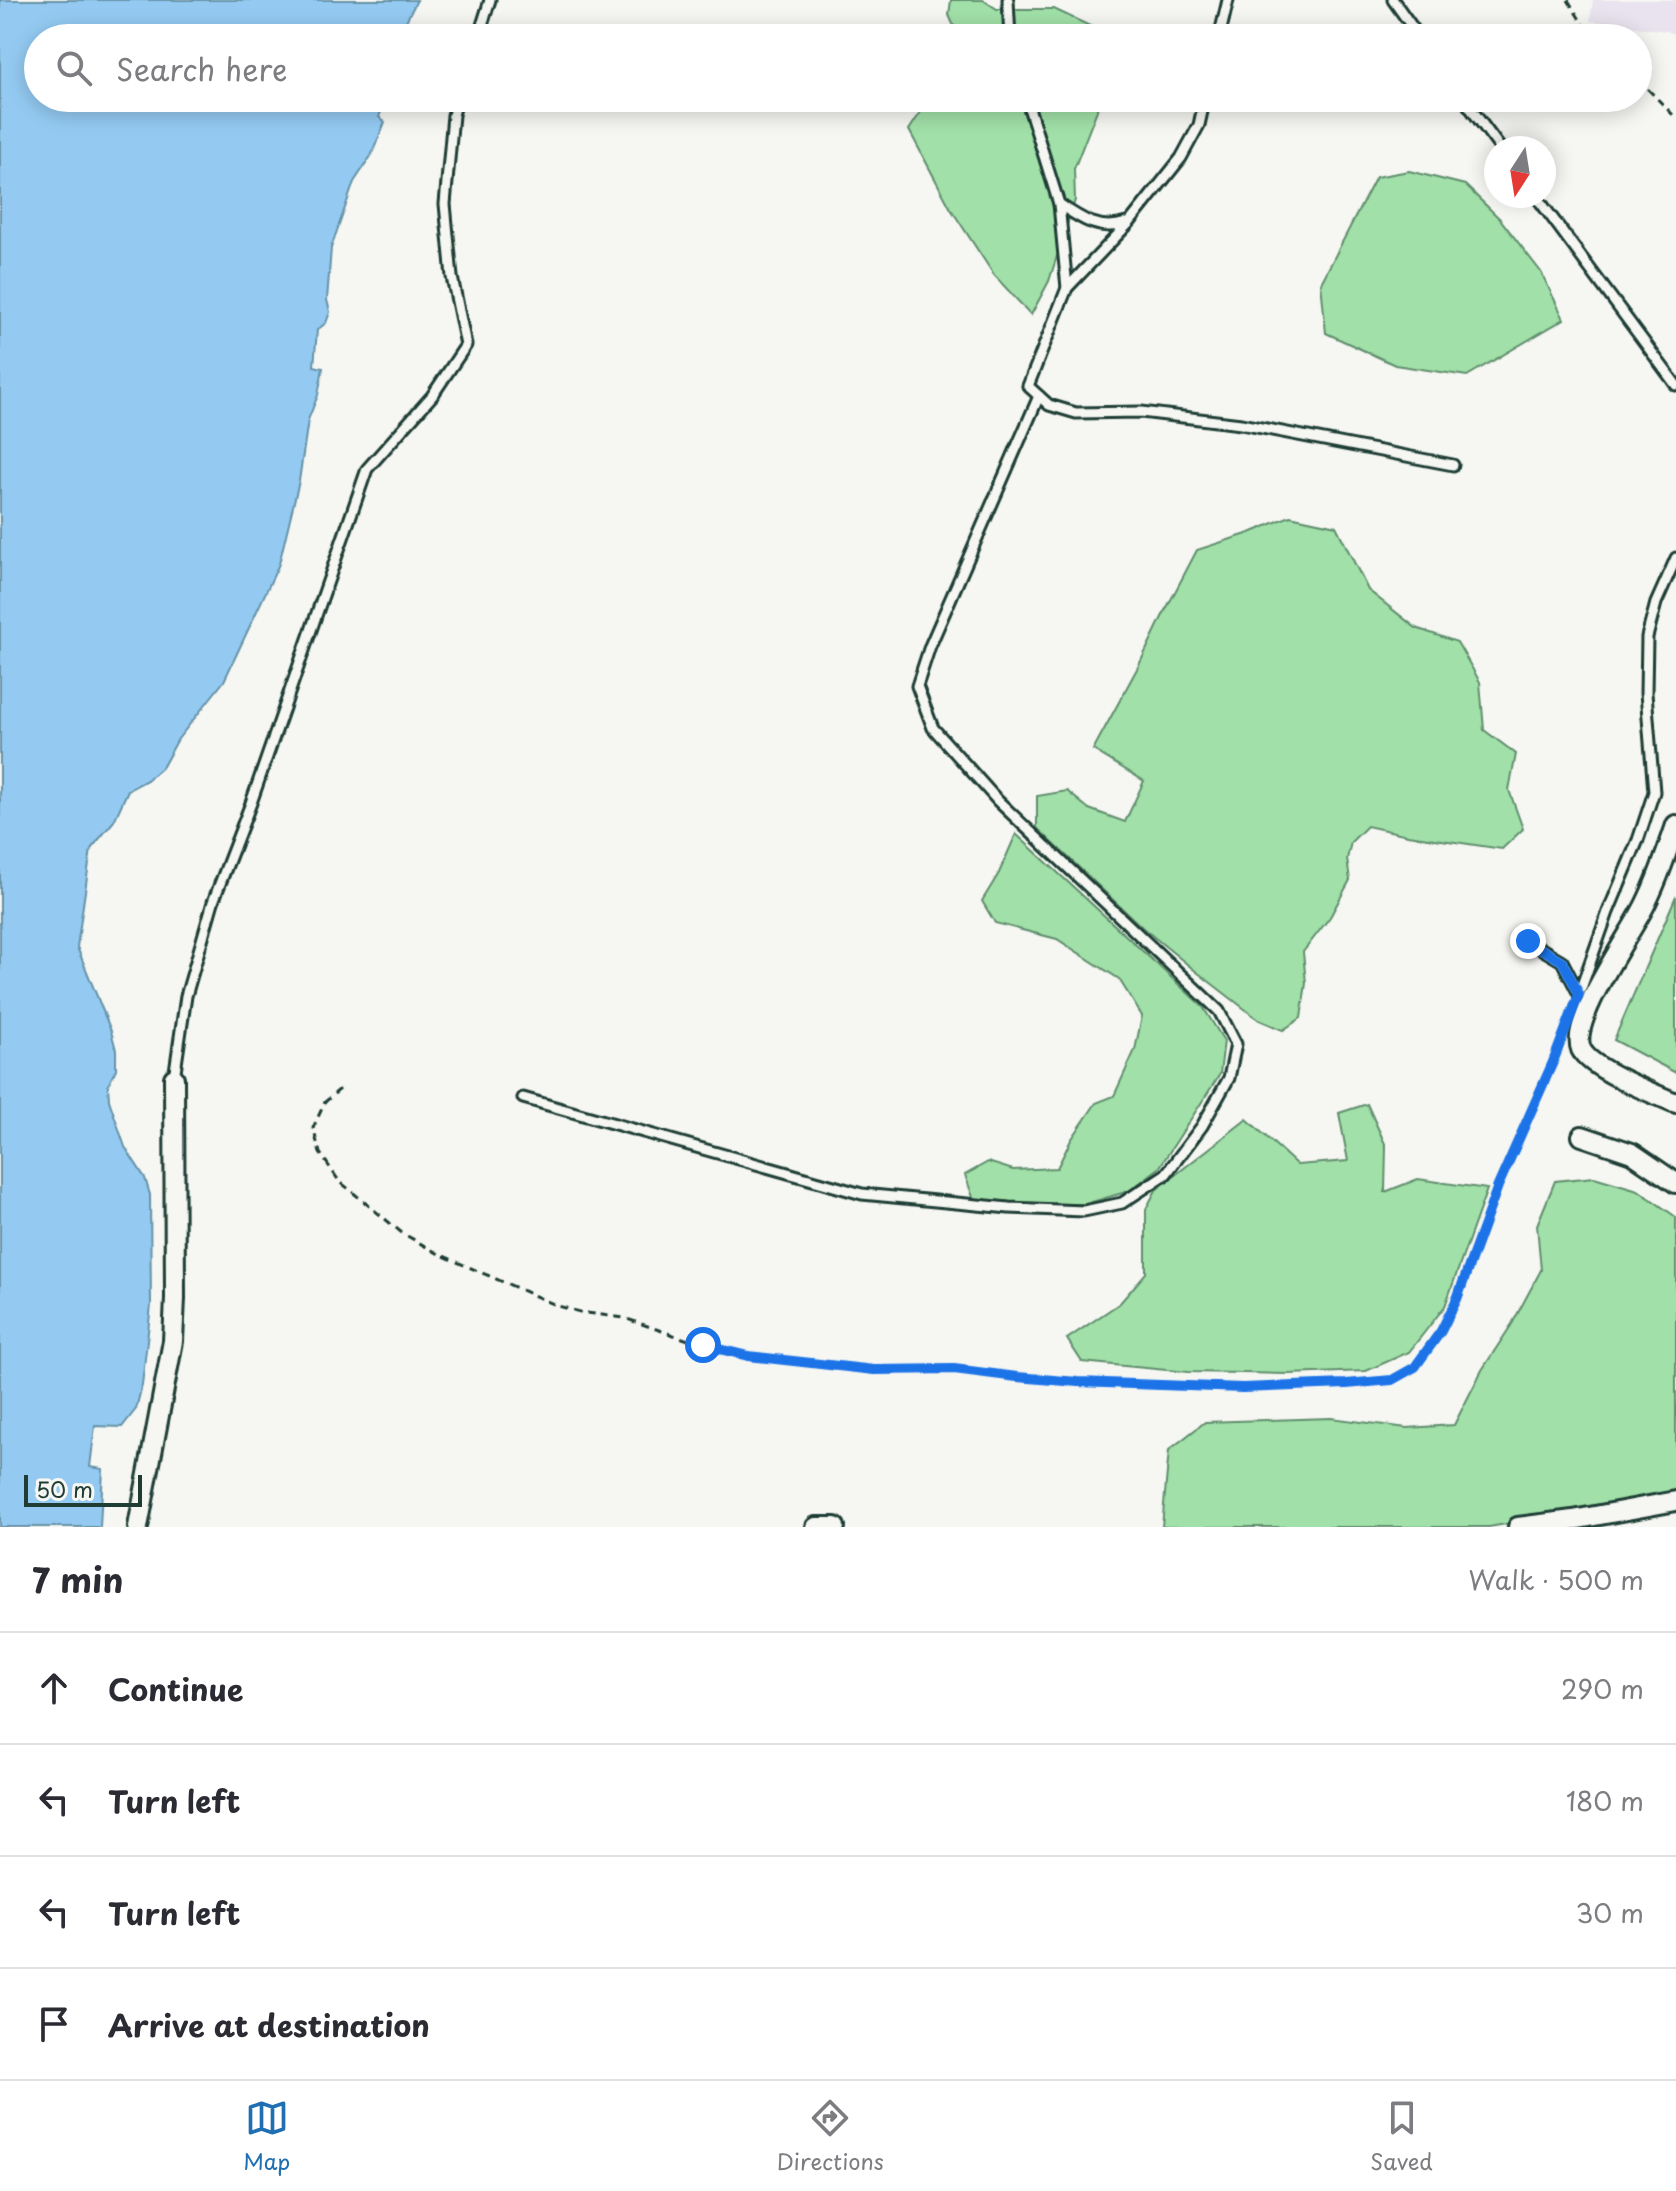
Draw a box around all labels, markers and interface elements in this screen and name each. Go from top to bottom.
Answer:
search box [24,24,1652,112]
icon: search [52,46,96,90]
text: Search here [116,46,288,91]
north arrow [1484,136,1556,208]
route end [1510,923,1546,959]
route start [685,1327,721,1363]
scale bar [24,1471,142,1507]
text: 50 m [36,1472,93,1505]
text: 7 min [32,1553,123,1605]
text: Walk · 500 m [1469,1560,1644,1599]
icon: ahead [32,1666,76,1710]
text: Continue [108,1666,243,1711]
text: 290 m [1561,1669,1644,1708]
icon: left [32,1778,76,1822]
text: Turn left [108,1778,240,1823]
text: 180 m [1566,1781,1644,1820]
icon: left [32,1890,76,1934]
text: Turn left [108,1890,240,1935]
text: 30 m [1576,1893,1644,1932]
icon: arrive [32,2002,76,2046]
text: Arrive at destination [108,2002,430,2047]
tab: Map [243,2096,290,2177]
tab: Directions [777,2096,884,2177]
tab: Saved [1370,2096,1433,2177]

